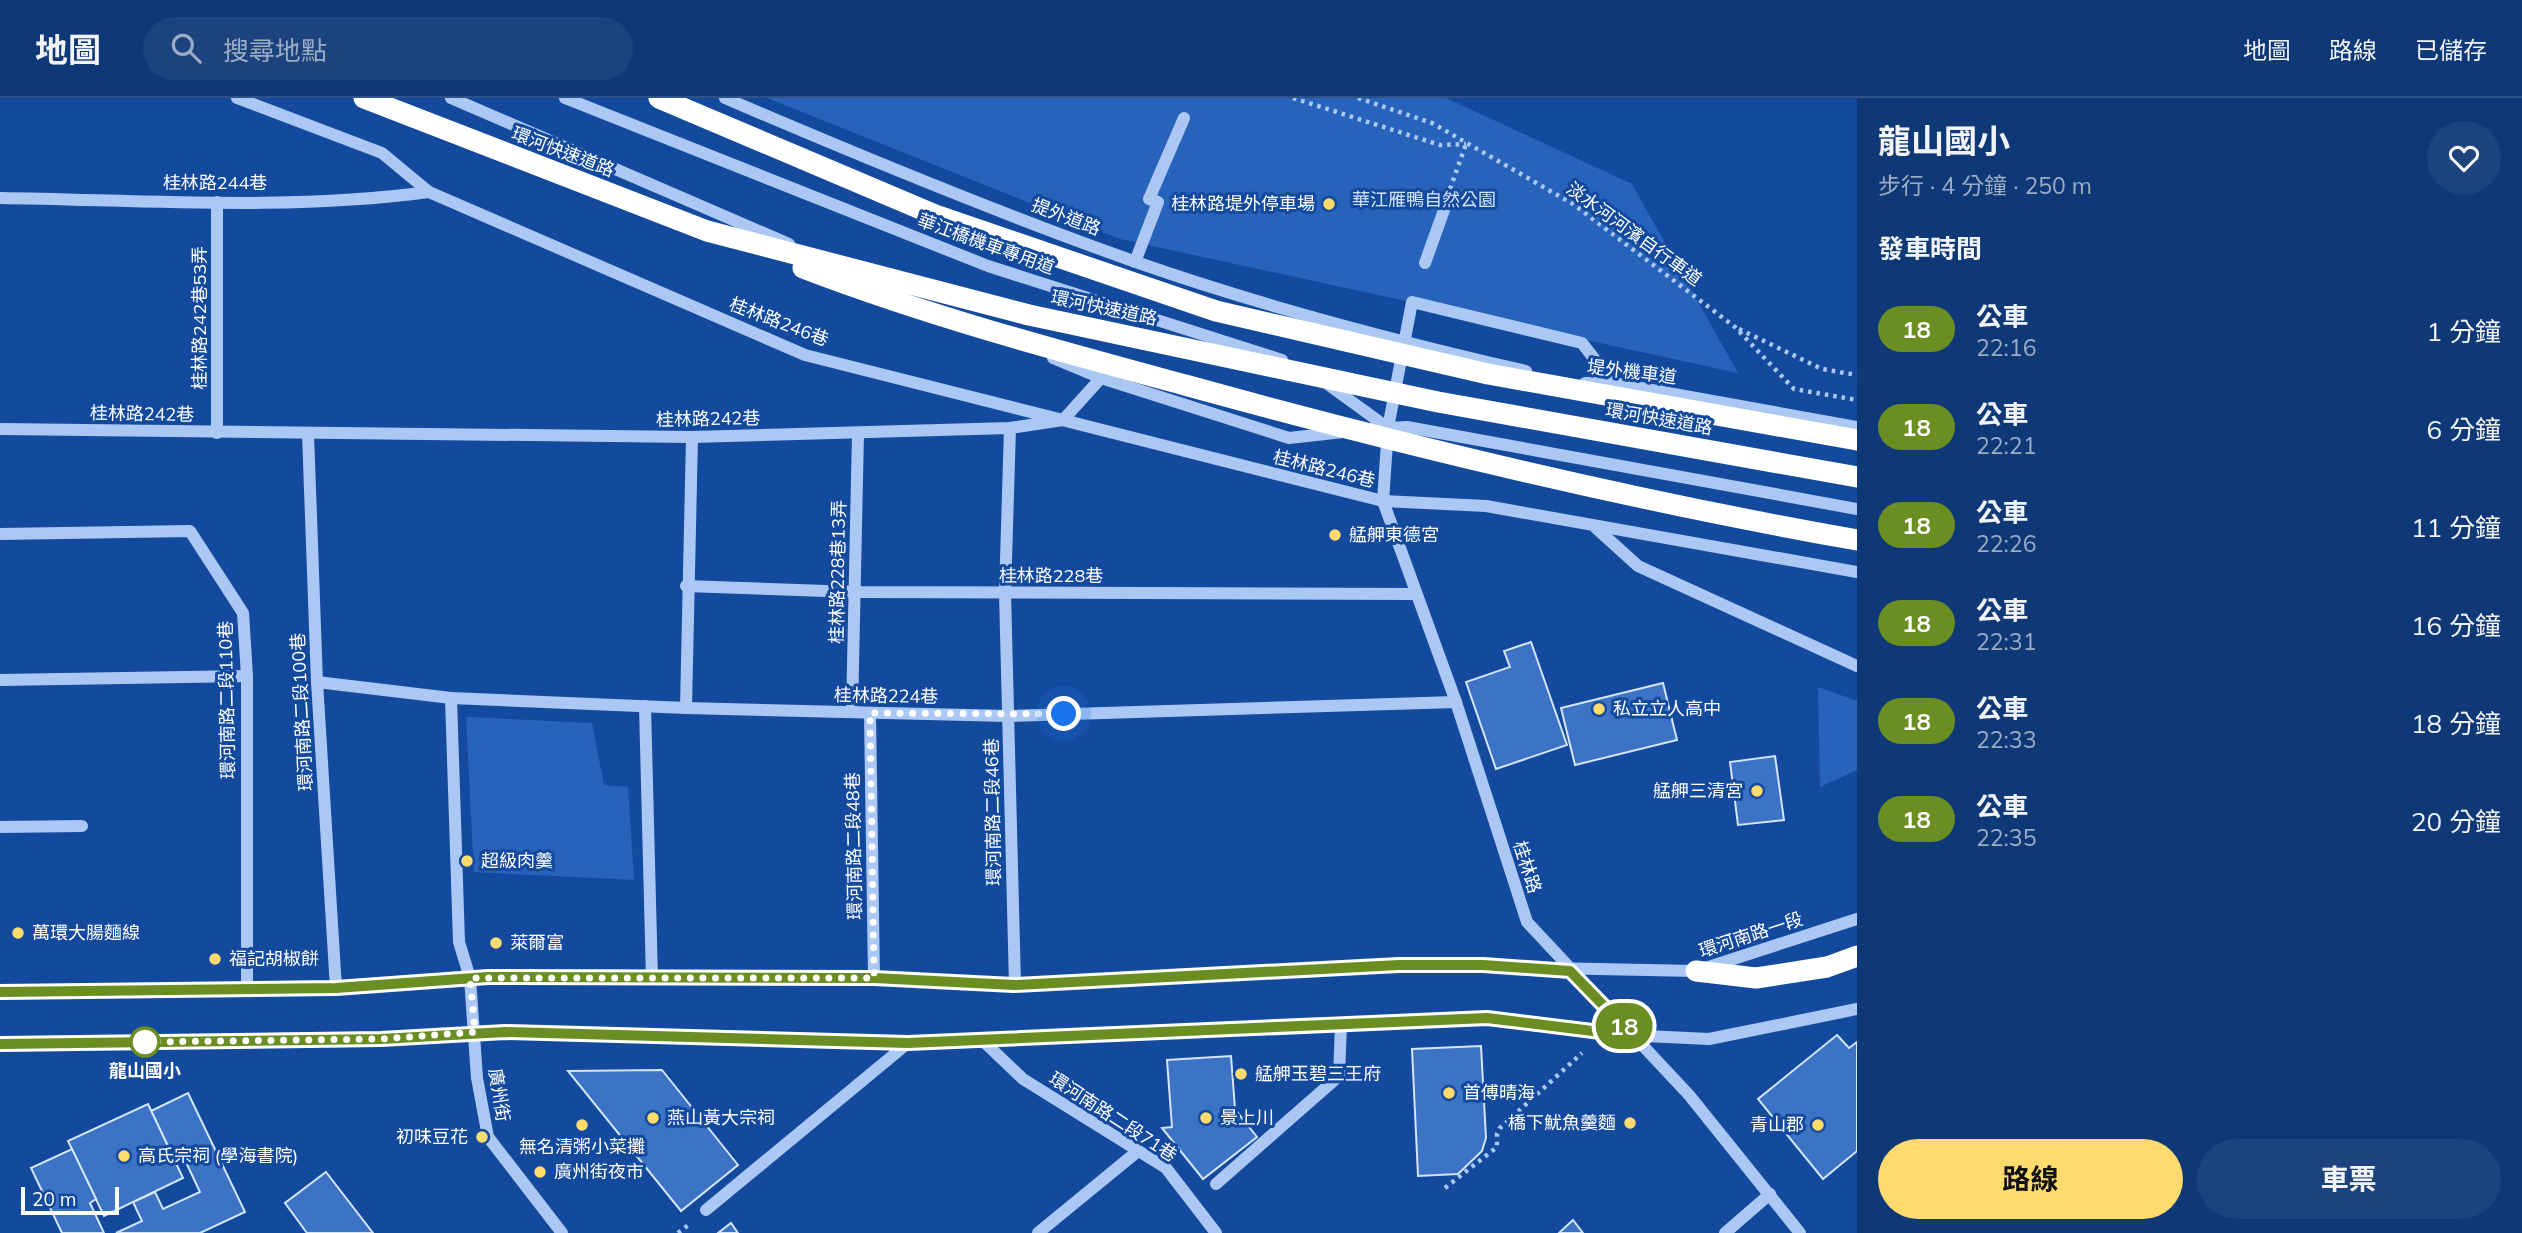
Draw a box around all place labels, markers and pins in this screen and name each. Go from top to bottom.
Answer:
place label: 桂林路堤外停車場 [1171,192,1315,215]
marker: 桂林路堤外停車場 [1321,196,1337,212]
place label: 艋舺東德宮 [1349,523,1439,546]
marker: 艋舺東德宮 [1327,527,1343,543]
place label: 私立立人高中 [1613,697,1721,720]
marker: 私立立人高中 [1591,701,1607,717]
place label: 艋舺三清宮 [1653,779,1743,802]
marker: 艋舺三清宮 [1749,783,1765,799]
place label: 超級肉羹 [481,849,553,872]
marker: 超級肉羹 [459,853,475,869]
place label: 萬環大腸麵線 [32,921,140,944]
marker: 萬環大腸麵線 [10,925,26,941]
place label: 萊爾富 [510,931,564,954]
marker: 萊爾富 [488,935,504,951]
place label: 福記胡椒餅 [229,947,319,970]
marker: 福記胡椒餅 [207,951,223,967]
marker: 龍山國小 [130,1027,160,1057]
place label: 龍山國小 [109,1059,181,1082]
place label: 艋舺玉碧三王府 [1255,1062,1381,1085]
marker: 艋舺玉碧三王府 [1233,1066,1249,1082]
place label: 首傅晴海 [1463,1081,1535,1104]
marker: 首傅晴海 [1441,1085,1457,1101]
place label: 燕山黃大宗祠 [667,1106,775,1129]
place label: 景上川 [1220,1106,1274,1129]
marker: 燕山黃大宗祠 [645,1110,661,1126]
marker: 景上川 [1198,1110,1214,1126]
place label: 橋下魷魚羹麵 [1508,1111,1616,1134]
place label: 青山郡 [1750,1113,1804,1136]
marker: 橋下魷魚羹麵 [1622,1115,1638,1131]
marker: 無名清粥小菜攤 [574,1117,590,1133]
marker: 青山郡 [1810,1117,1826,1133]
place label: 初味豆花 [396,1125,468,1148]
marker: 初味豆花 [474,1129,490,1145]
place label: 無名清粥小菜攤 [519,1135,645,1158]
place label: 高氏宗祠 (學海書院) [138,1144,298,1167]
marker: 高氏宗祠 (學海書院) [116,1148,132,1164]
place label: 廣州街夜市 [554,1160,644,1183]
marker: 廣州街夜市 [532,1164,548,1180]

